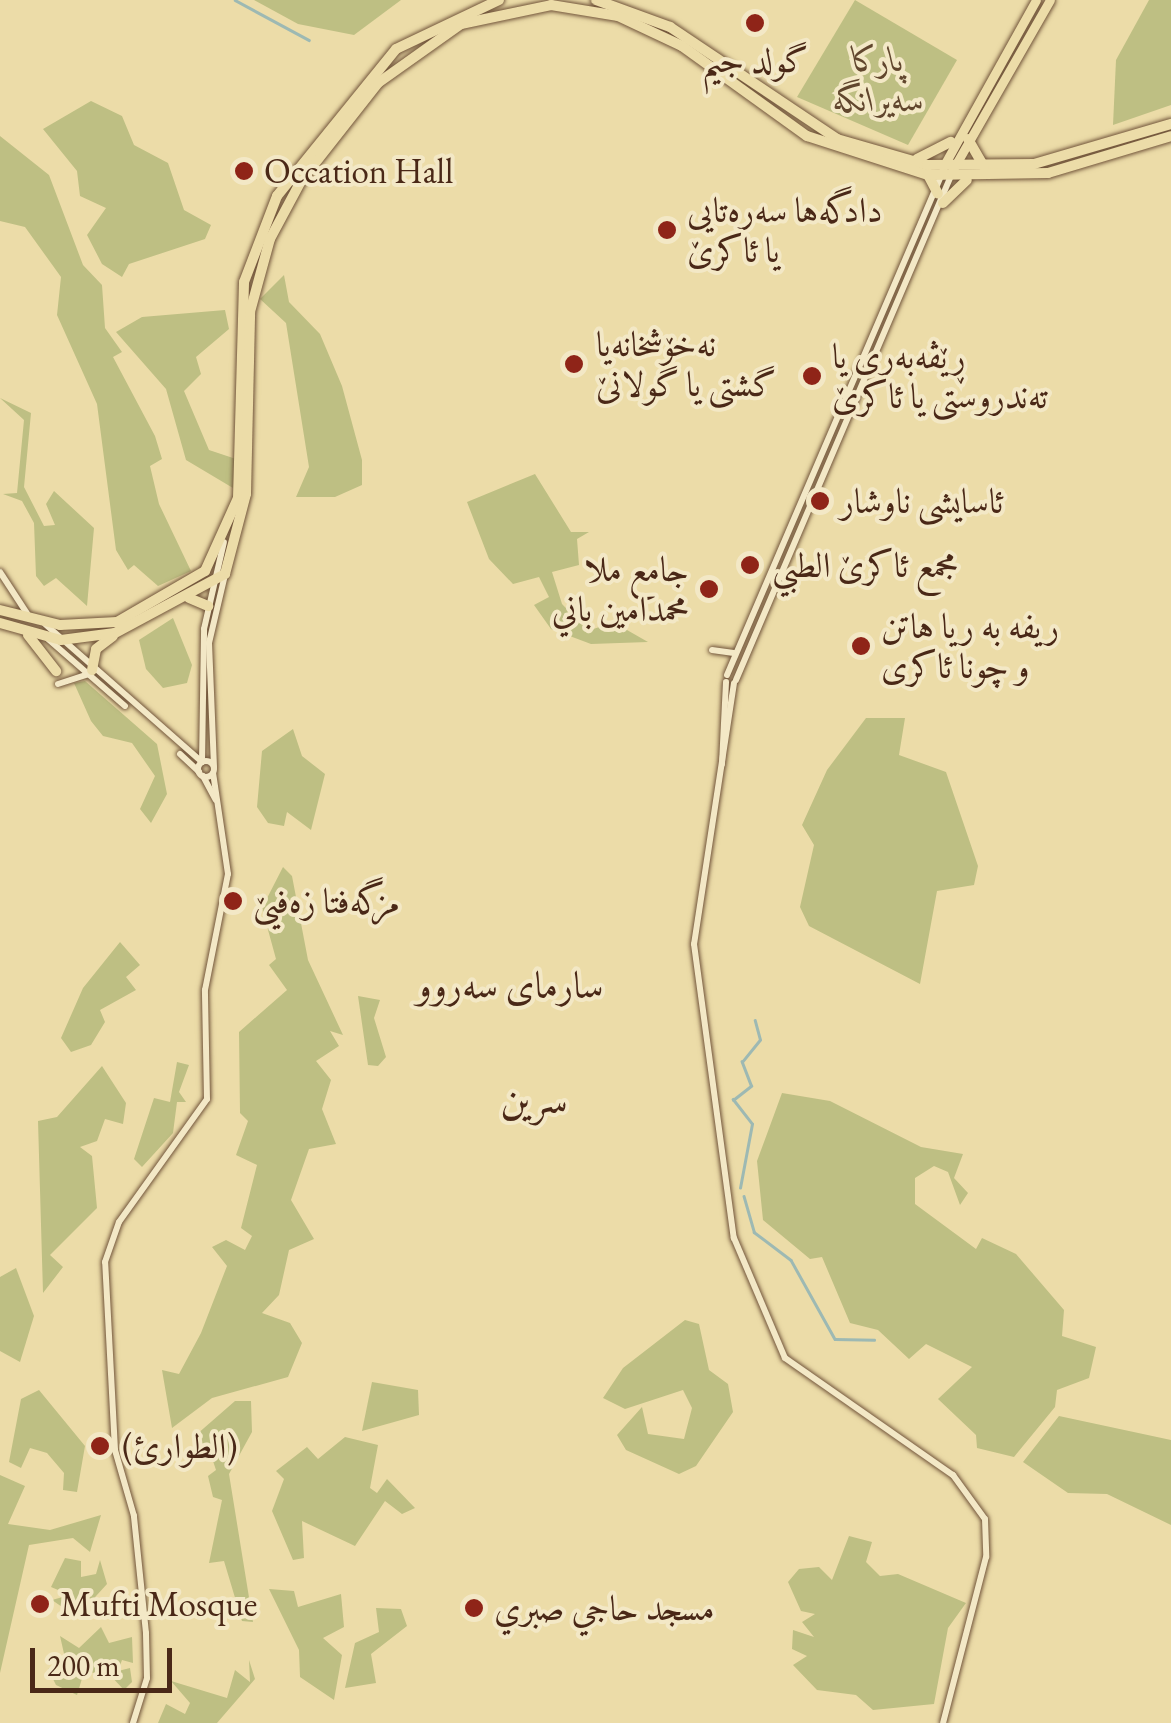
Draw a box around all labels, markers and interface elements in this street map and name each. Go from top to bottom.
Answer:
marker: گولد جیم [744,12,766,34]
park label: پارکا سەیرانگه [833,38,925,120]
place label: گولد جیم [702,39,808,81]
place label: Occation Hall [264,150,453,192]
marker: Occation Hall [233,160,255,182]
place label: دادگەها سەرەتایی یا ئاکرێ [687,189,882,271]
marker: دادگەها سەرەتایی یا ئاکرێ [656,219,678,241]
place label: نەخۆشخانەیا گشتی یا گولانێ [596,323,776,405]
place label: ڕێڤەبەری یا تەندروستی یا ئاکرێ [832,335,1048,417]
marker: نەخۆشخانەیا گشتی یا گولانێ [561,351,587,377]
marker: ڕێڤەبەری یا تەندروستی یا ئاکرێ [801,365,823,387]
place label: ئاسايشى ناوشار [840,480,1003,522]
marker: ئاسايشى ناوشار [809,490,831,512]
place label: مجمع ئاکرێ الطبي [772,544,958,586]
place label: جامع ملا محمدامين باني [552,548,689,630]
marker: مجمع ئاکرێ الطبي [737,552,763,578]
marker: جامع ملا محمدامين باني [698,578,720,600]
place label: ريفه به ريا هاتن و چونا ئاكرى [881,605,1059,687]
marker: ريفه به ريا هاتن و چونا ئاكرى [850,635,872,657]
place label: مزگەفتا زەفیێ [253,880,400,922]
marker: مزگەفتا زەفیێ [222,890,244,912]
district label: سارمای سەروو [416,962,604,1008]
district label: سرين [500,1075,568,1123]
place label: (الطوارئ) [122,1425,237,1467]
marker: (الطوارئ) [87,1433,113,1459]
place label: Mufti Mosque [60,1583,258,1625]
place label: مسجد حاجي صبري [494,1587,714,1629]
marker: Mufti Mosque [29,1593,51,1615]
marker: مسجد حاجي صبري [463,1597,485,1619]
scale bar [35,1628,178,1690]
text: 200 m [47,1646,120,1685]

